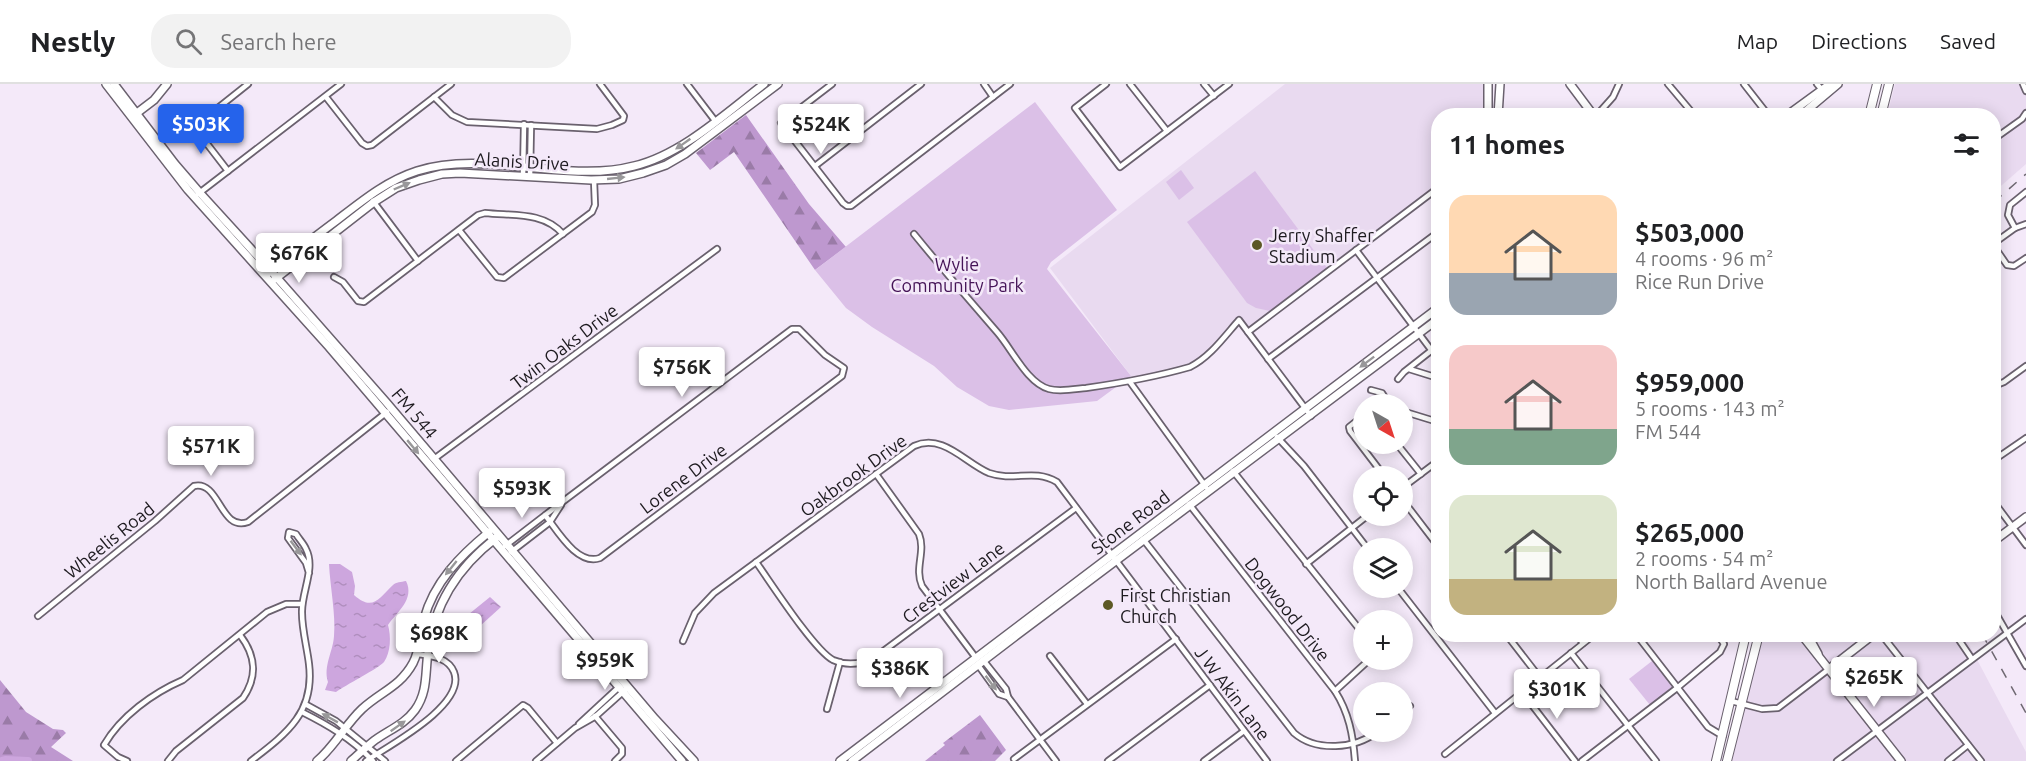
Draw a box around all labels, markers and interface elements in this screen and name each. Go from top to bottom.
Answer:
search box [151,14,571,68]
icon: search [172,25,205,58]
text: Nestly [30,26,115,57]
text: Search here [220,29,337,54]
text: Map [1737,29,1778,53]
text: Directions [1811,29,1907,53]
text: Saved [1940,29,1996,53]
pin: $503K [159,104,243,155]
pin: $524K [779,104,863,155]
text: $503K [172,112,230,135]
text: $524K [792,112,850,135]
icon: filters [1950,128,1983,161]
text: 11 homes [1449,130,1565,159]
one-way arrow [676,138,692,150]
street label: Alanis Drive [474,149,570,173]
one-way arrow [607,173,626,183]
one-way arrow [394,181,412,191]
text: $503,000 [1635,218,1744,247]
icon: home [1497,219,1569,291]
place label: Jerry Shaffer Stadium [1269,225,1374,266]
pin: $676K [257,233,341,284]
marker: Jerry Shaffer Stadium [1250,238,1264,252]
text: $676K [270,241,328,264]
text: 4 rooms · 96 m² [1635,247,1773,270]
park label: Wylie Community Park [890,254,1024,295]
text: Rice Run Drive [1635,270,1764,293]
street label: Twin Oaks Drive [507,299,621,393]
pin: $756K [640,347,724,398]
text: $756K [653,355,711,378]
one-way arrow [1359,356,1374,368]
text: $959,000 [1635,368,1744,397]
icon: home [1497,369,1569,441]
street label: FM 544 [388,384,442,442]
north arrow [1353,394,1413,454]
map controls [1353,394,1413,742]
text: 5 rooms · 143 m² [1635,397,1785,420]
text: FM 544 [1635,420,1701,443]
pin: $571K [169,426,253,477]
street label: Oakbrook Drive [796,430,910,520]
text: $571K [182,434,240,457]
one-way arrow [406,439,419,455]
street label: Lorene Drive [636,439,730,517]
button: locate [1353,466,1413,526]
pin: $593K [480,468,564,519]
text: $593K [493,476,551,499]
street label: Stone Road [1087,486,1173,558]
street label: Wheelis Road [60,498,158,582]
text: $265,000 [1635,518,1744,547]
icon: home [1497,519,1569,591]
street label: Crestview Lane [898,537,1008,627]
button: layers [1353,538,1413,598]
one-way arrow [289,541,301,556]
text: 2 rooms · 54 m² [1635,547,1773,570]
street label: Dogwood Drive [1241,553,1335,665]
one-way arrow [445,561,457,576]
text: North Ballard Avenue [1635,570,1827,593]
place label: First Christian Church [1120,585,1231,626]
marker: First Christian Church [1101,598,1115,612]
button: + [1353,610,1413,670]
pin: $698K [397,613,481,664]
text: $698K [410,621,468,644]
pin: $959K [563,640,647,691]
street label: J W Akin Lane [1191,642,1275,744]
text: $959K [576,648,634,671]
pin: $386K [858,648,942,699]
text: $386K [871,656,929,679]
pin: $265K [1832,657,1916,708]
text: $265K [1845,665,1903,688]
pin: $301K [1515,669,1599,720]
one-way arrow [985,676,997,691]
text: $301K [1528,677,1586,700]
button: − [1353,682,1413,742]
one-way arrow [321,713,338,723]
one-way arrow [389,720,406,731]

